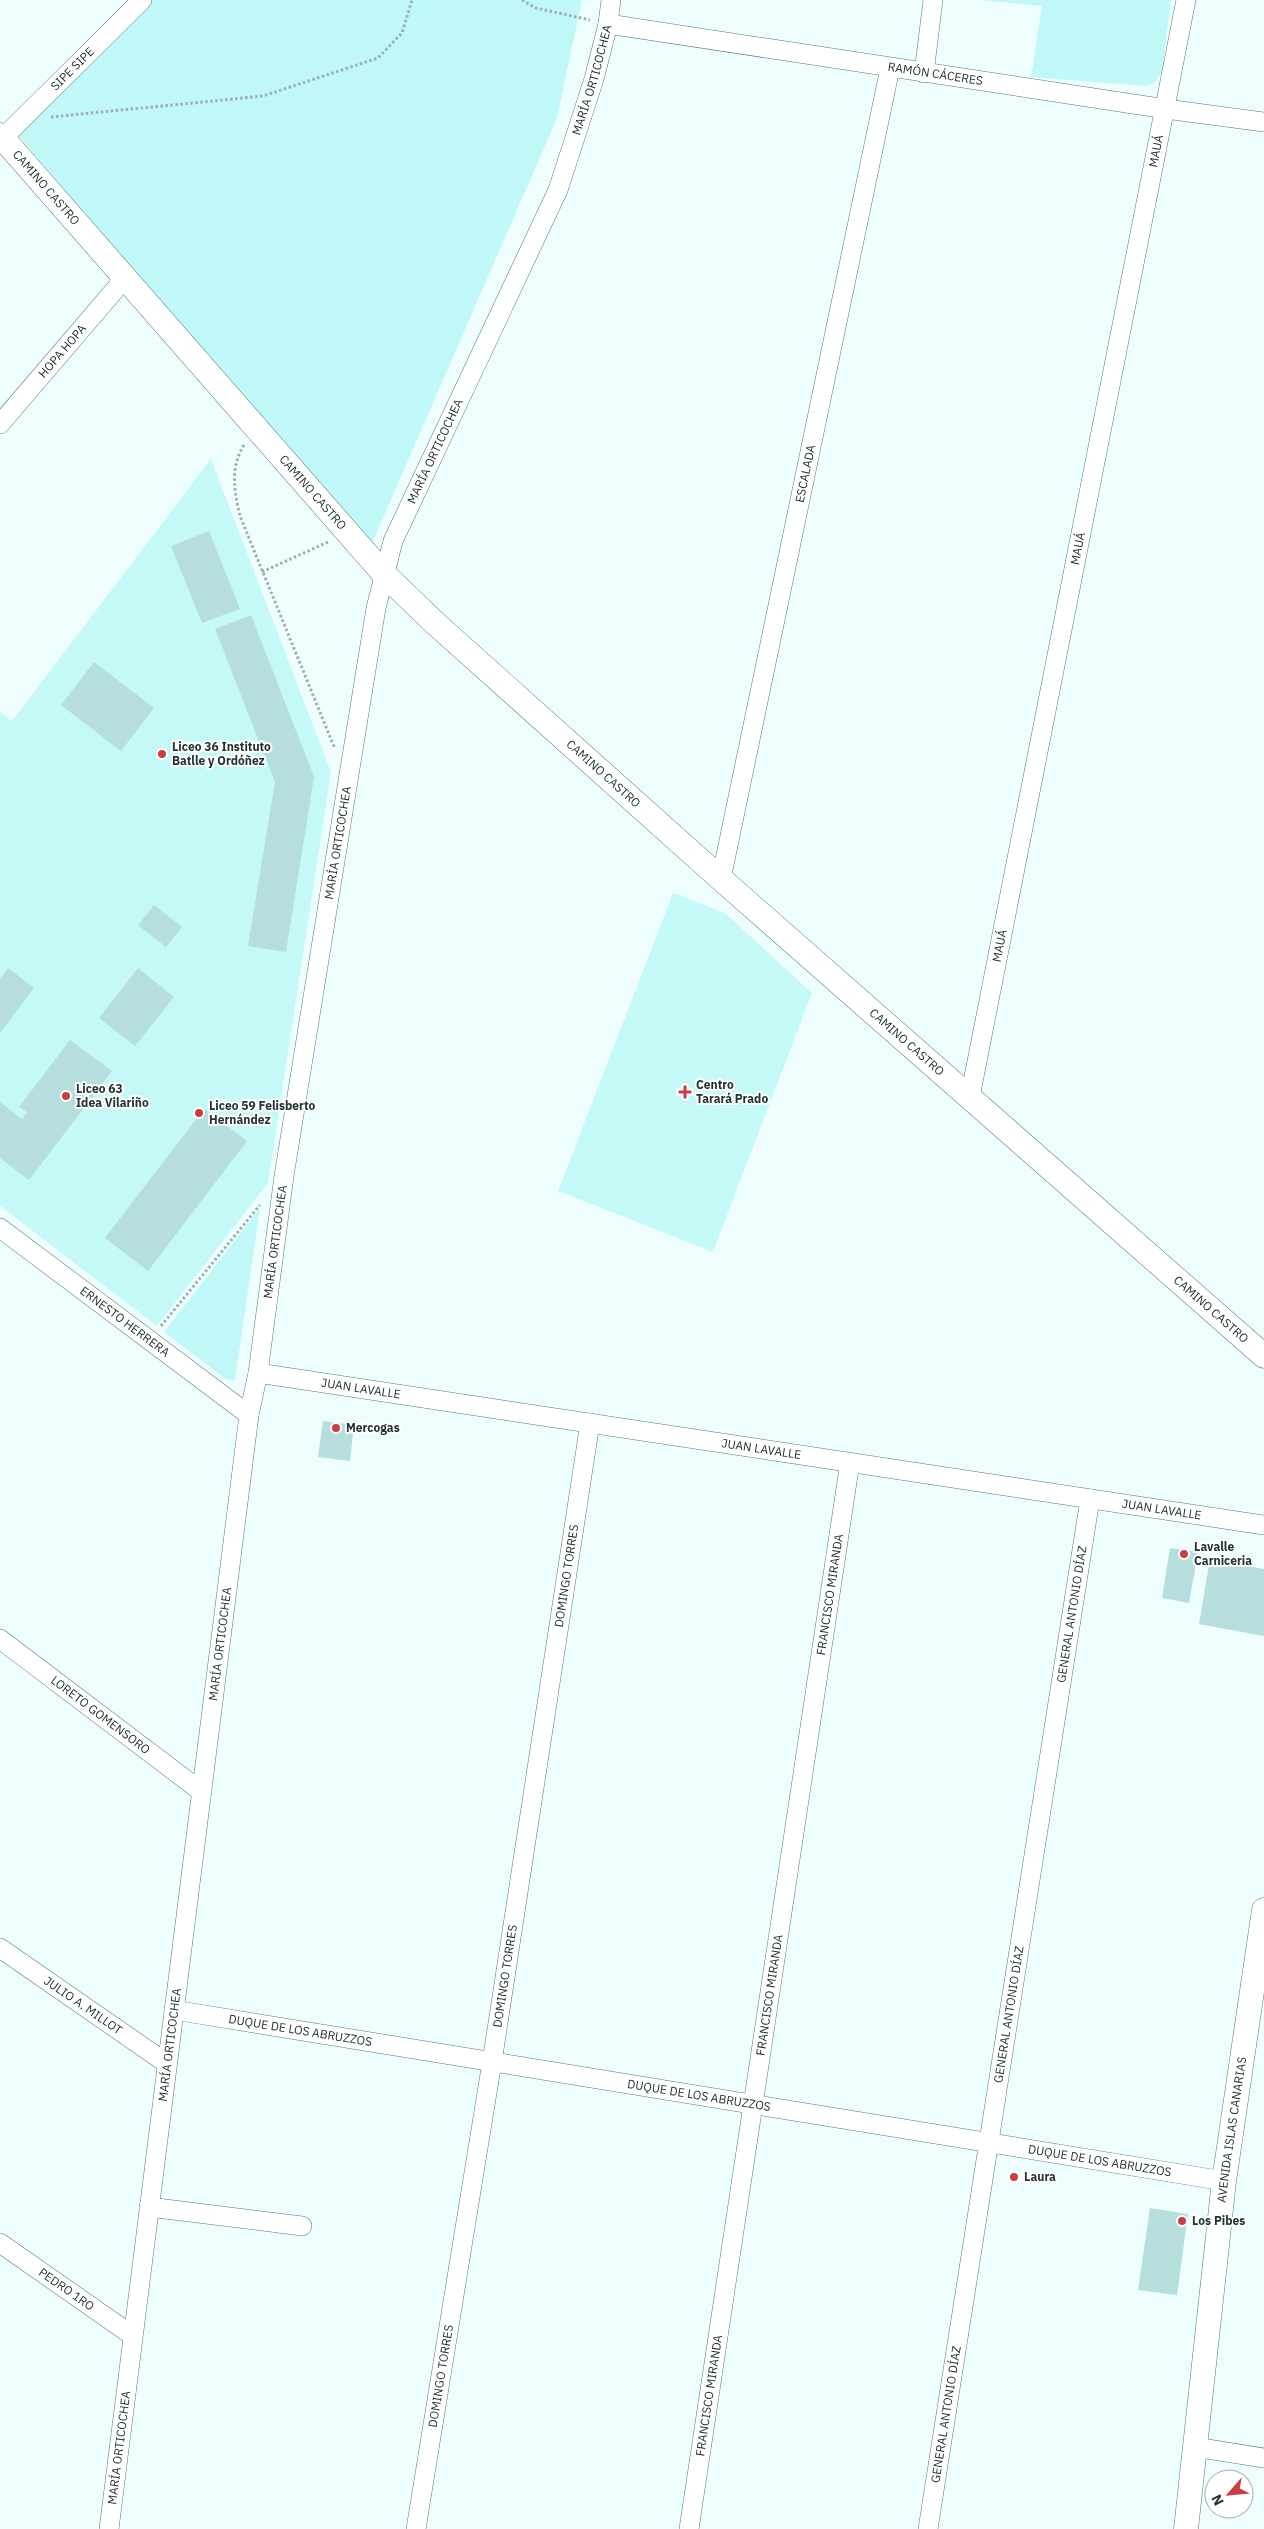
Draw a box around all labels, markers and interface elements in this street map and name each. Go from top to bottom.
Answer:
street label: MARÍA ORTICOCHEA [568,23,615,137]
street label: SIPE SIPE [47,44,97,93]
street label: RAMÓN CÁCERES [887,59,984,88]
street label: MAUÁ [1145,133,1166,169]
street label: CAMINO CASTRO [10,147,83,228]
street label: HOPA HOPA [35,321,89,381]
street label: MARÍA ORTICOCHEA [404,396,466,506]
street label: ESCALADA [792,443,818,504]
street label: CAMINO CASTRO [276,452,350,533]
street label: MAUÁ [1067,531,1088,566]
street label: CAMINO CASTRO [564,736,644,810]
place label: Liceo 36 Instituto Batlle y Ordóñez [172,739,271,768]
marker: Liceo 36 Instituto Batlle y Ordóñez [156,748,168,760]
street label: MARÍA ORTICOCHEA [321,785,354,900]
street label: MAUÁ [989,928,1010,963]
street label: CAMINO CASTRO [867,1005,947,1079]
place label: Centro Tarará Prado [696,1077,768,1106]
place label: Liceo 63 Idea Vilariño [76,1081,149,1110]
marker: Centro Tarará Prado [678,1085,692,1099]
marker: Liceo 63 Idea Vilariño [60,1090,72,1102]
place label: Liceo 59 Felisberto Hernández [209,1098,315,1127]
marker: Liceo 59 Felisberto Hernández [193,1107,205,1119]
street label: MARÍA ORTICOCHEA [260,1184,290,1299]
street label: CAMINO CASTRO [1171,1272,1252,1346]
street label: ERNESTO HERRERA [77,1283,173,1360]
street label: JUAN LAVALLE [320,1375,402,1401]
place label: Mercogas [346,1420,400,1435]
marker: Mercogas [330,1422,342,1434]
street label: JUAN LAVALLE [721,1435,802,1462]
street label: JUAN LAVALLE [1121,1496,1203,1522]
street label: DOMINGO TORRES [551,1523,581,1628]
street label: FRANCISCO MIRANDA [813,1533,846,1656]
place label: Lavalle Carniceria [1194,1539,1252,1568]
street label: GENERAL ANTONIO DÍAZ [1053,1545,1090,1684]
marker: Lavalle Carniceria [1178,1548,1190,1560]
street label: MARÍA ORTICOCHEA [205,1586,234,1702]
street label: LORETO GOMENSORO [48,1672,153,1757]
street label: DOMINGO TORRES [489,1924,520,2028]
street label: FRANCISCO MIRANDA [753,1933,786,2057]
street label: GENERAL ANTONIO DÍAZ [990,1945,1027,2084]
street label: JULIO A. MILLOT [41,1973,125,2037]
street label: MARÍA ORTICOCHEA [155,1987,184,2102]
street label: DUQUE DE LOS ABRUZZOS [228,2011,373,2049]
street label: AVENIDA ISLAS CANARIAS [1214,2056,1249,2203]
street label: DUQUE DE LOS ABRUZZOS [626,2076,772,2114]
street label: DUQUE DE LOS ABRUZZOS [1027,2141,1173,2179]
place label: Laura [1024,2169,1056,2184]
marker: Laura [1008,2171,1020,2183]
place label: Los Pibes [1192,2213,1245,2228]
marker: Los Pibes [1176,2215,1188,2227]
street label: PEDRO 1RO [36,2264,97,2314]
street label: DOMINGO TORRES [425,2323,456,2428]
street label: FRANCISCO MIRANDA [692,2333,725,2457]
street label: GENERAL ANTONIO DÍAZ [927,2345,964,2484]
street label: MARÍA ORTICOCHEA [104,2390,133,2505]
north arrow [1204,2469,1254,2519]
text: N [1207,2491,1228,2509]

